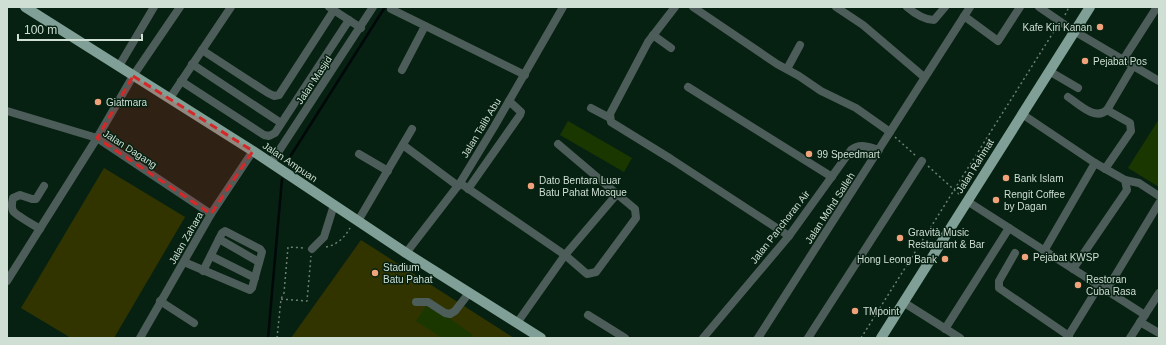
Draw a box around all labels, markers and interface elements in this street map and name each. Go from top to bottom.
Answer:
scale bar [18,16,142,42]
place label: Kafe Kiri Kanan [1023,22,1092,33]
marker: Kafe Kiri Kanan [1095,22,1105,32]
text: 100 m [24,23,57,37]
street label: Jalan Masjid [294,54,334,106]
marker: Pejabat Pos [1080,56,1090,66]
place label: Pejabat Pos [1093,56,1147,67]
street label: Jalan Talib Abu [459,96,503,160]
marker: Giatmara [93,97,103,107]
place label: Giatmara [106,97,148,108]
street label: Jalan Dagang [101,128,159,170]
street label: Jalan Rahmat [954,137,996,195]
street label: Jalan Ampuan [261,140,319,184]
marker: 99 Speedmart [804,149,814,159]
place label: 99 Speedmart [817,149,880,160]
street label: Jalan Mohd Salleh [803,171,857,245]
marker: Bank Islam [1001,173,1011,183]
place label: Bank Islam [1014,173,1063,184]
place label: Dato Bentara Luar Batu Pahat Mosque [539,175,627,198]
marker: Dato Bentara Luar Batu Pahat Mosque [526,181,536,191]
street label: Jalan Panchoran Air [748,188,812,266]
place label: Rengit Coffee by Dagan [1004,189,1065,212]
marker: Rengit Coffee by Dagan [991,195,1001,205]
street label: Jalan Zahara [167,210,206,266]
place label: Gravità Music Restaurant & Bar [908,227,985,250]
marker: Gravità Music Restaurant & Bar [895,233,905,243]
marker: Pejabat KWSP [1020,252,1030,262]
place label: Pejabat KWSP [1033,252,1099,263]
place label: Hong Leong Bank [857,254,938,265]
marker: Hong Leong Bank [940,254,950,264]
place label: Stadium Batu Pahat [383,262,433,285]
marker: Stadium Batu Pahat [370,268,380,278]
place label: Restoran Cuba Rasa [1086,274,1136,297]
marker: Restoran Cuba Rasa [1073,280,1083,290]
marker: TMpoint [850,306,860,316]
place label: TMpoint [863,306,899,317]

